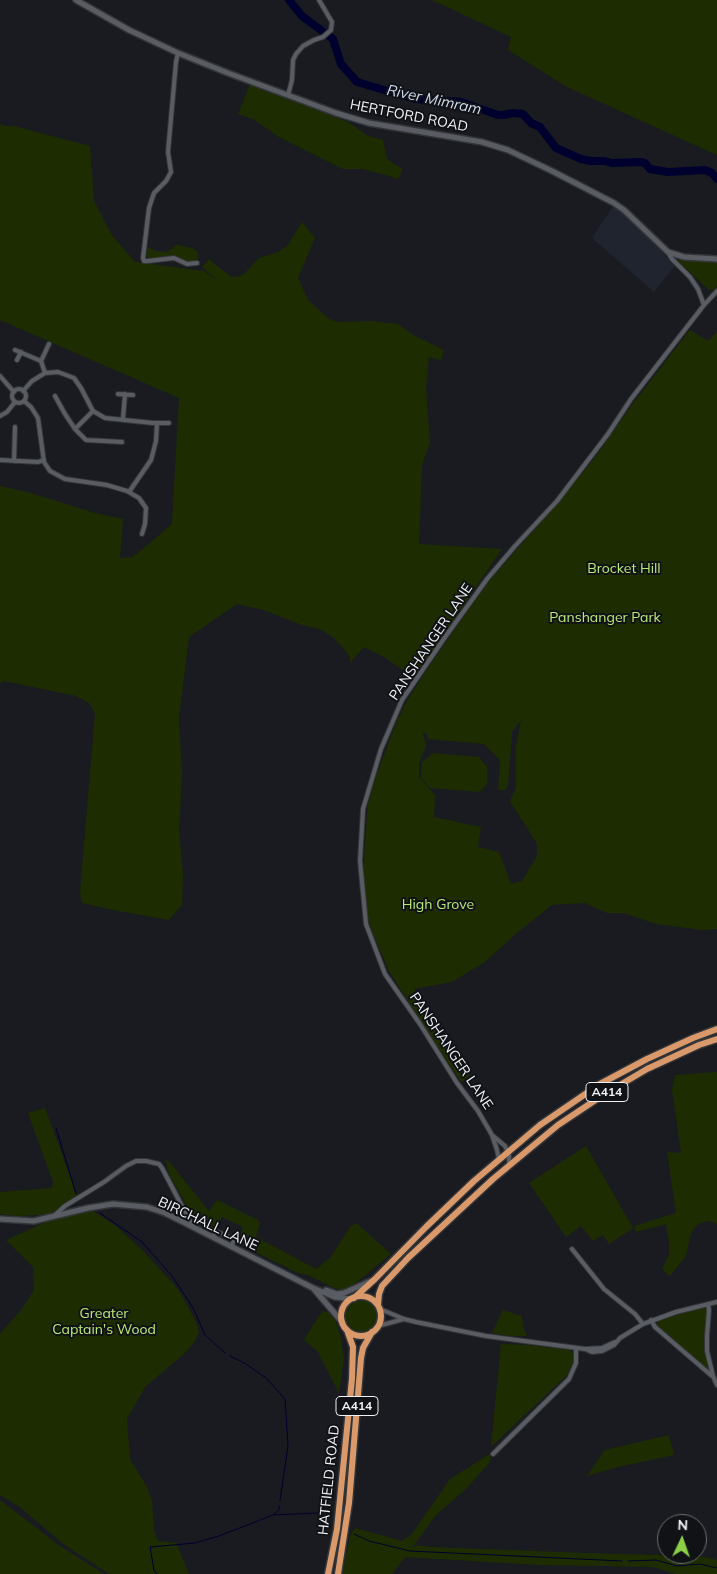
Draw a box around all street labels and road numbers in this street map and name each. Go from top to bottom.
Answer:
street label: HERTFORD ROAD [348,96,470,136]
street label: PANSHANGER LANE [386,580,476,704]
street label: PANSHANGER LANE [406,989,496,1113]
road number: A414 [586,1082,628,1102]
street label: BIRCHALL LANE [155,1193,261,1255]
road number: A414 [336,1396,378,1415]
street label: HATFIELD ROAD [315,1424,343,1536]

